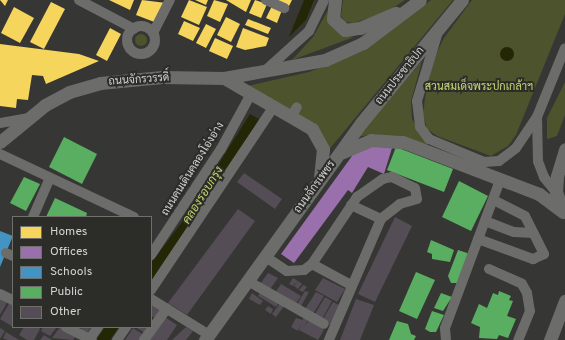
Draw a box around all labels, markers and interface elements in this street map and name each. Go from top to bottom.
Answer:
street label: ถนนประชาธิปก [373,45,427,107]
street label: ถนนจักรวรรดิ์ [108,71,170,89]
park label: สวนสมเด็จพระปกเกล้าฯ [425,80,533,94]
street label: ถนนคนเดินคลองโอ่งอ่าง [159,120,227,218]
street label: ถนนจักรเพชร [292,158,338,216]
water label: คลองรอบกรุง [181,164,227,228]
legend [12,216,152,328]
text: Homes [50,224,87,240]
text: Offices [50,244,88,260]
text: Schools [50,264,92,280]
text: Public [50,284,83,300]
text: Other [50,304,81,320]

